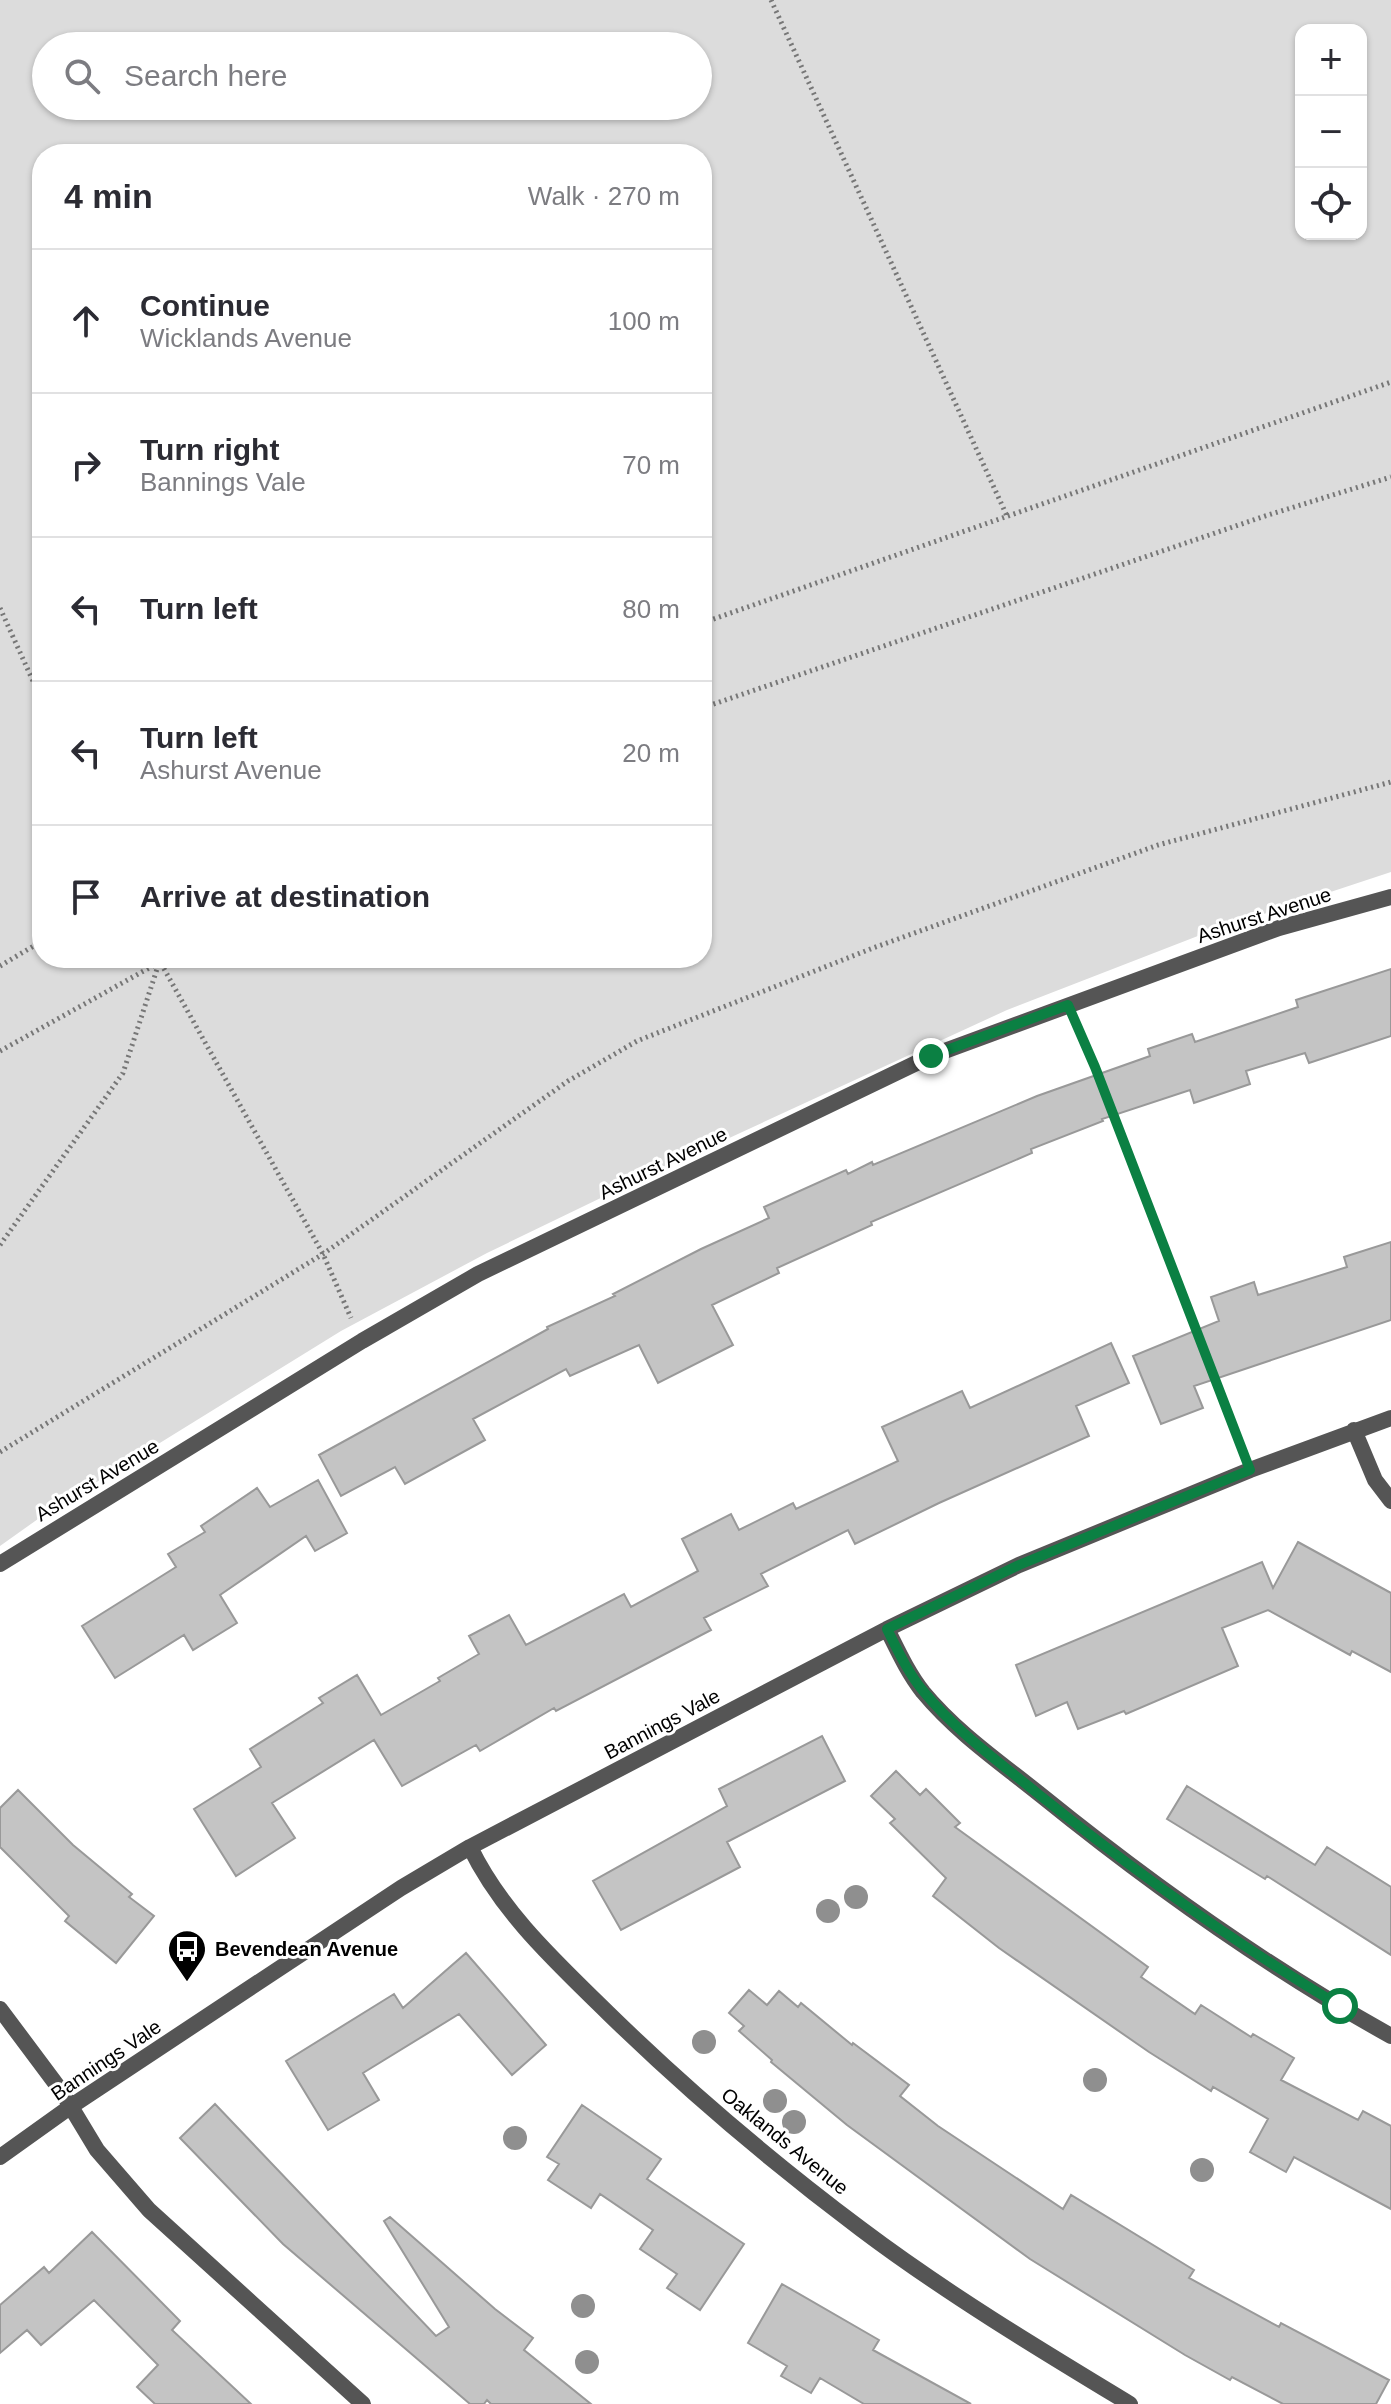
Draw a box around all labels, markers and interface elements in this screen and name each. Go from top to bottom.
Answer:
map controls [1295,24,1367,240]
button: + [1295,24,1367,96]
search box [32,32,712,120]
icon: search [60,54,104,98]
text: Search here [124,59,287,92]
button: − [1295,96,1367,168]
button: locate [1295,168,1367,240]
text: 4 min [64,177,153,215]
text: Walk · 270 m [528,181,680,211]
text: Continue [140,289,270,322]
icon: ahead [64,299,108,343]
text: 100 m [608,306,680,336]
text: Wicklands Avenue [140,323,352,353]
text: Turn right [140,433,279,466]
icon: right [64,443,108,487]
text: 70 m [622,450,680,480]
text: Bannings Vale [140,467,306,497]
icon: left [64,587,108,631]
text: Turn left [140,592,258,625]
text: 80 m [622,594,680,624]
text: Turn left [140,721,258,754]
icon: left [64,731,108,775]
text: 20 m [622,738,680,768]
text: Ashurst Avenue [140,755,322,785]
icon: arrive [64,875,108,919]
text: Arrive at destination [140,880,430,913]
street label: Ashurst Avenue [1194,883,1334,947]
route end [913,1038,949,1074]
street label: Ashurst Avenue [595,1122,731,1204]
street label: Ashurst Avenue [31,1435,163,1525]
street label: Bannings Vale [601,1684,723,1764]
bus stop icon: Bevendean Avenue [166,1928,208,1983]
place label: Bevendean Avenue [215,1938,398,1960]
route start [1322,1988,1358,2024]
street label: Bannings Vale [47,2015,165,2105]
street label: Oaklands Avenue [717,2083,853,2199]

